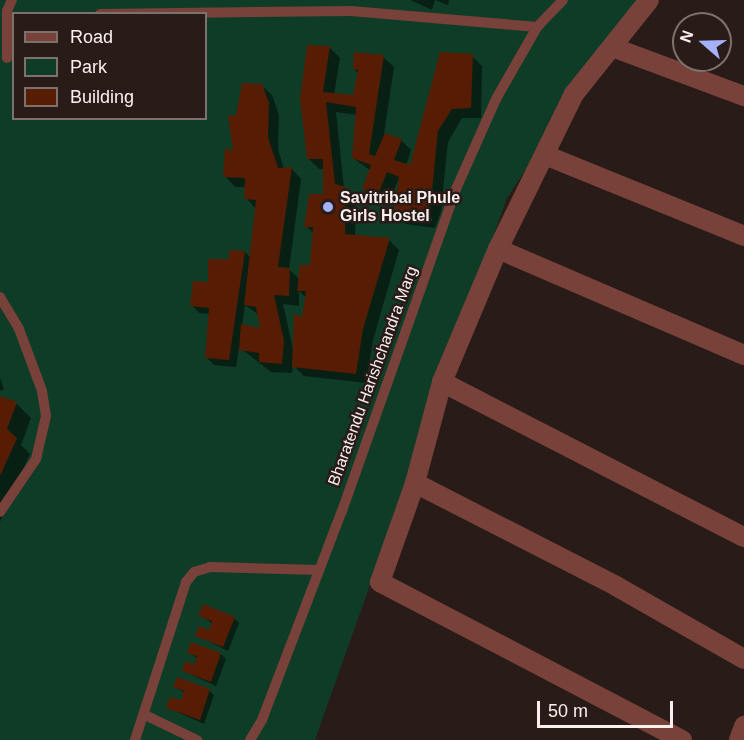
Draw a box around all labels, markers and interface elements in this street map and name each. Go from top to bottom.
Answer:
legend [12,12,207,120]
north arrow [672,12,732,72]
text: Road [70,27,113,47]
text: N [677,28,696,45]
text: Park [70,57,107,77]
text: Building [70,87,134,107]
place label: Savitribai Phule Girls Hostel [340,188,460,226]
marker: Savitribai Phule Girls Hostel [321,200,335,214]
street label: Bharatendu Harishchandra Marg [324,264,422,488]
scale bar [540,689,676,727]
text: 50 m [548,701,588,721]

